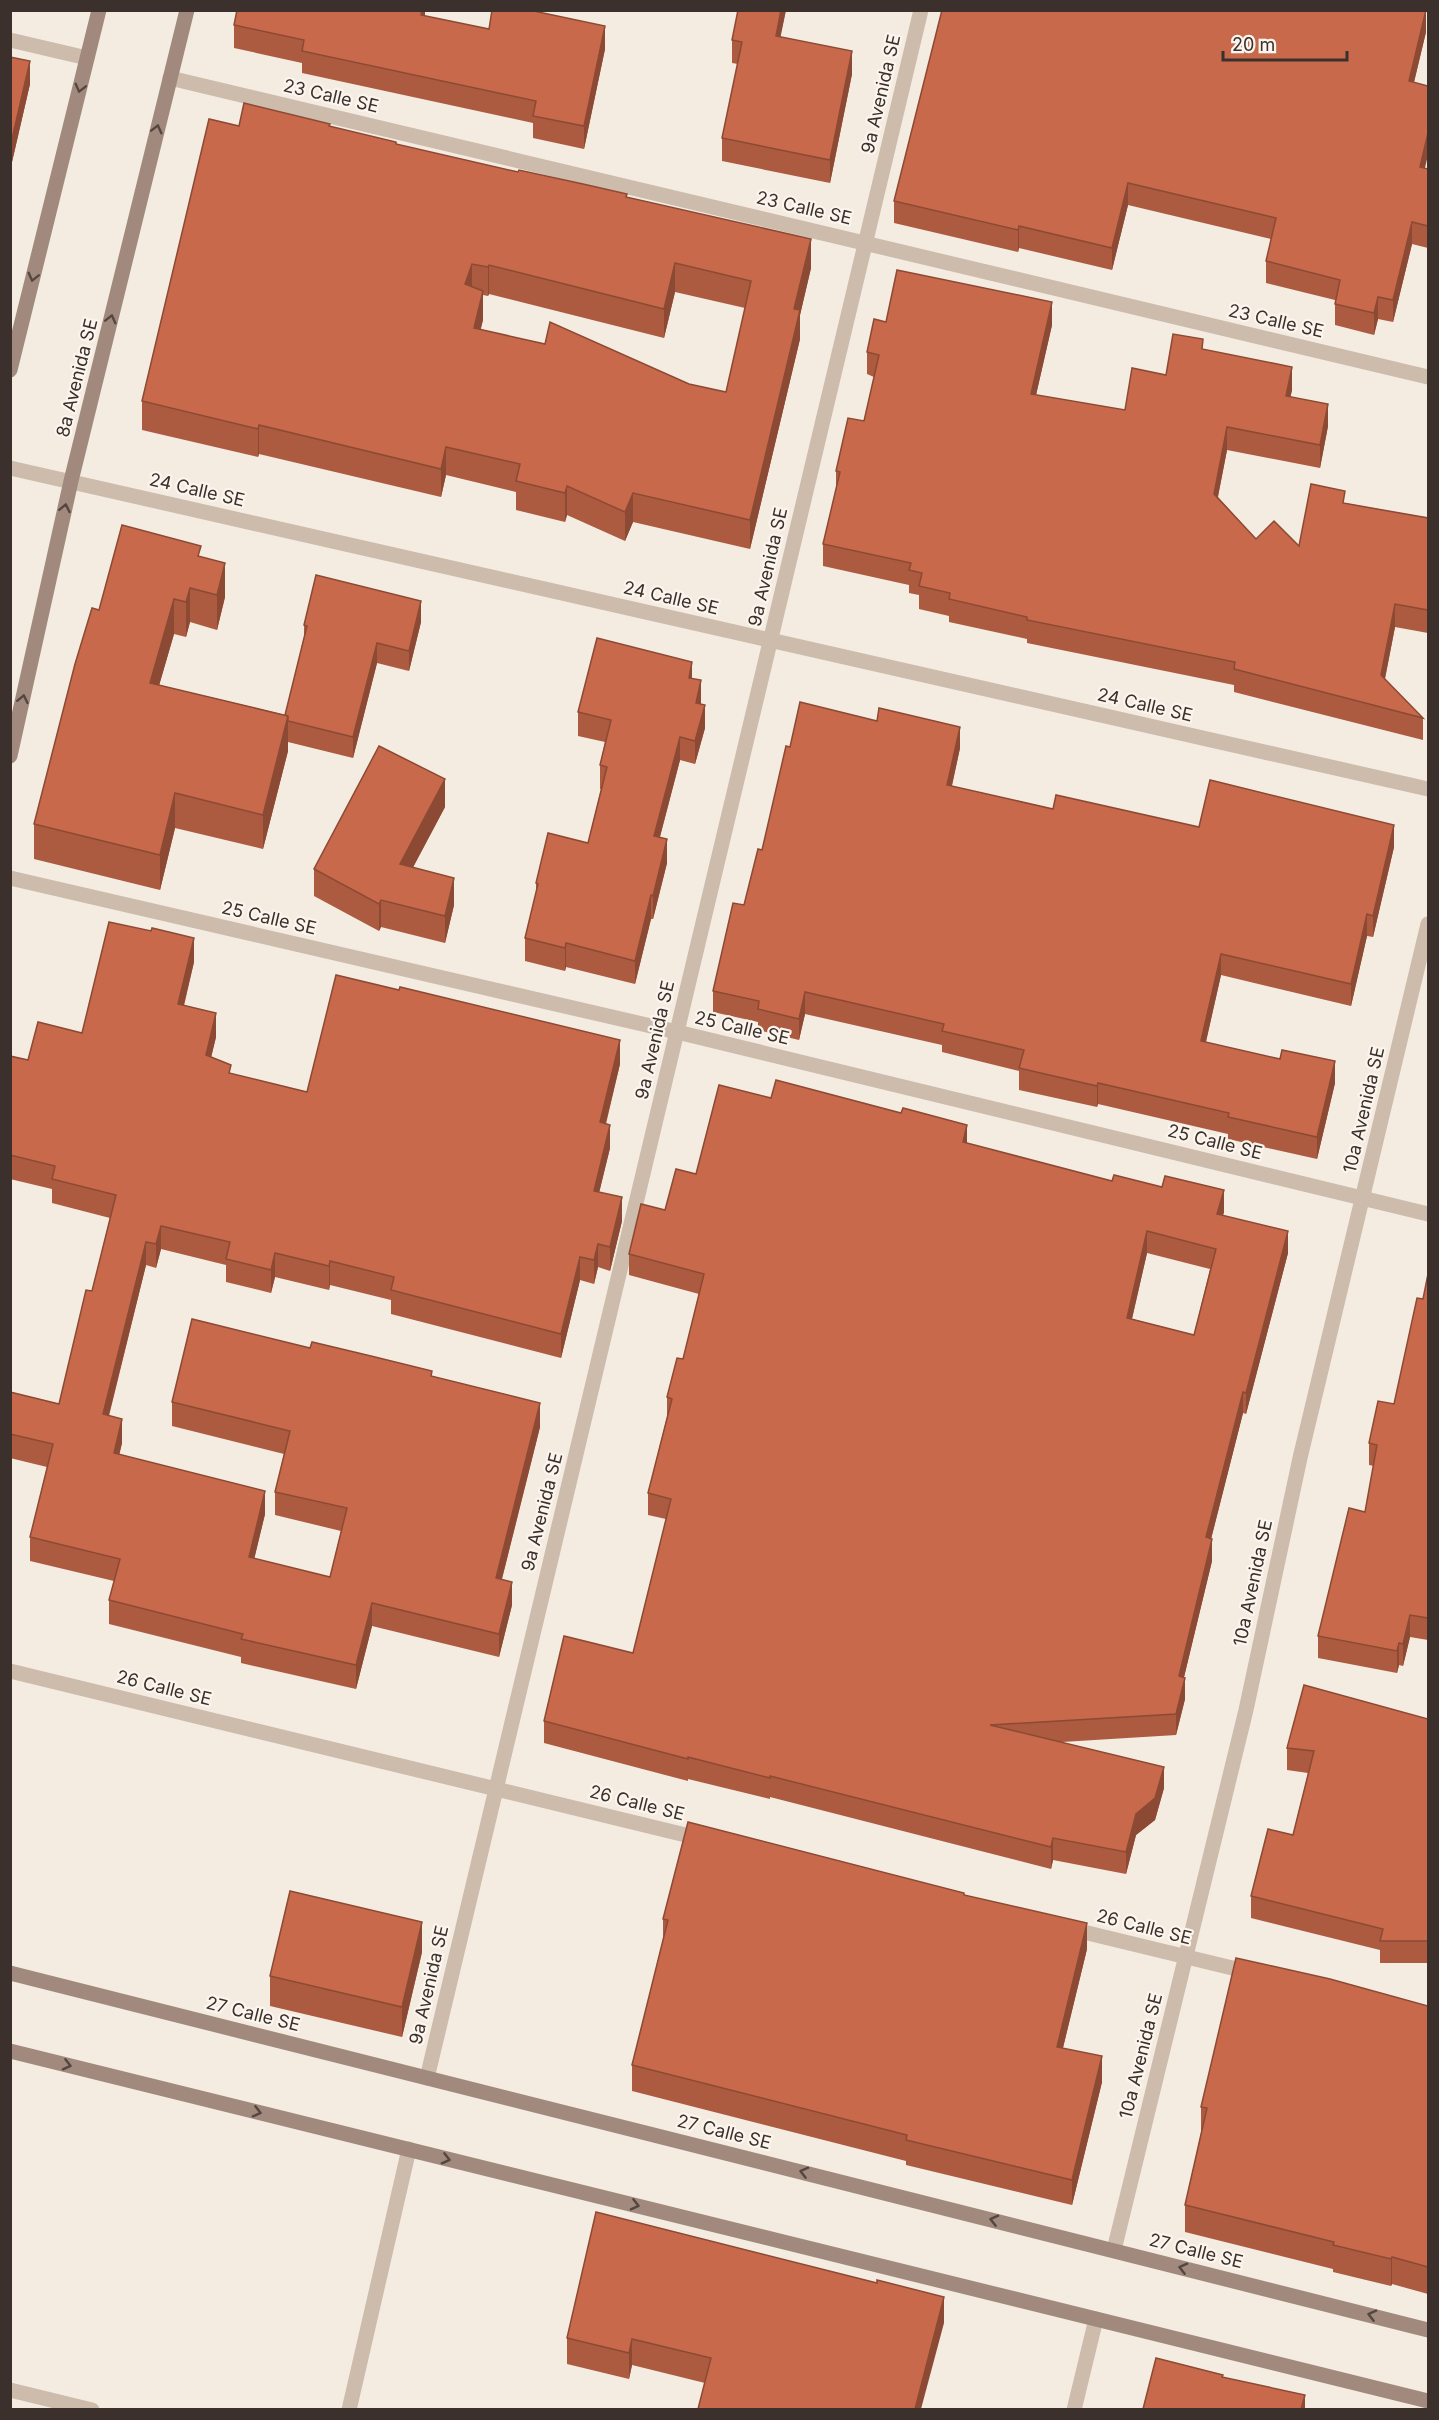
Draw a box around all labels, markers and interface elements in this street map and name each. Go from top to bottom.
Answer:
scale bar [1223,24,1348,62]
street label: 9a Avenida SE [857,32,904,155]
text: 20 m [1232,34,1275,55]
street label: 23 Calle SE [281,74,381,117]
one-way arrow [75,82,87,92]
one-way arrow [150,124,163,134]
street label: 23 Calle SE [754,186,854,229]
one-way arrow [28,272,41,282]
street label: 23 Calle SE [1226,299,1326,342]
one-way arrow [103,314,116,324]
street label: 8a Avenida SE [52,316,101,439]
street label: 24 Calle SE [147,468,247,511]
one-way arrow [58,504,71,514]
street label: 9a Avenida SE [744,505,791,628]
street label: 24 Calle SE [621,576,721,619]
street label: 24 Calle SE [1095,683,1195,726]
one-way arrow [16,694,29,704]
street label: 25 Calle SE [220,896,319,939]
street label: 9a Avenida SE [631,978,678,1101]
street label: 25 Calle SE [693,1006,792,1049]
street label: 10a Avenida SE [1339,1045,1388,1175]
street label: 25 Calle SE [1166,1120,1265,1163]
street label: 9a Avenida SE [517,1450,566,1573]
street label: 10a Avenida SE [1229,1518,1276,1648]
street label: 26 Calle SE [114,1666,214,1709]
street label: 26 Calle SE [587,1781,687,1824]
street label: 26 Calle SE [1094,1905,1194,1948]
street label: 9a Avenida SE [405,1923,452,2046]
street label: 10a Avenida SE [1115,1991,1166,2121]
street label: 27 Calle SE [204,1992,302,2035]
one-way arrow [62,2057,72,2070]
one-way arrow [251,2104,261,2117]
street label: 27 Calle SE [675,2110,773,2153]
one-way arrow [441,2151,451,2164]
one-way arrow [800,2167,810,2180]
one-way arrow [630,2198,640,2211]
one-way arrow [989,2215,999,2227]
street label: 27 Calle SE [1147,2229,1245,2272]
one-way arrow [1178,2262,1188,2275]
one-way arrow [1367,2310,1377,2323]

